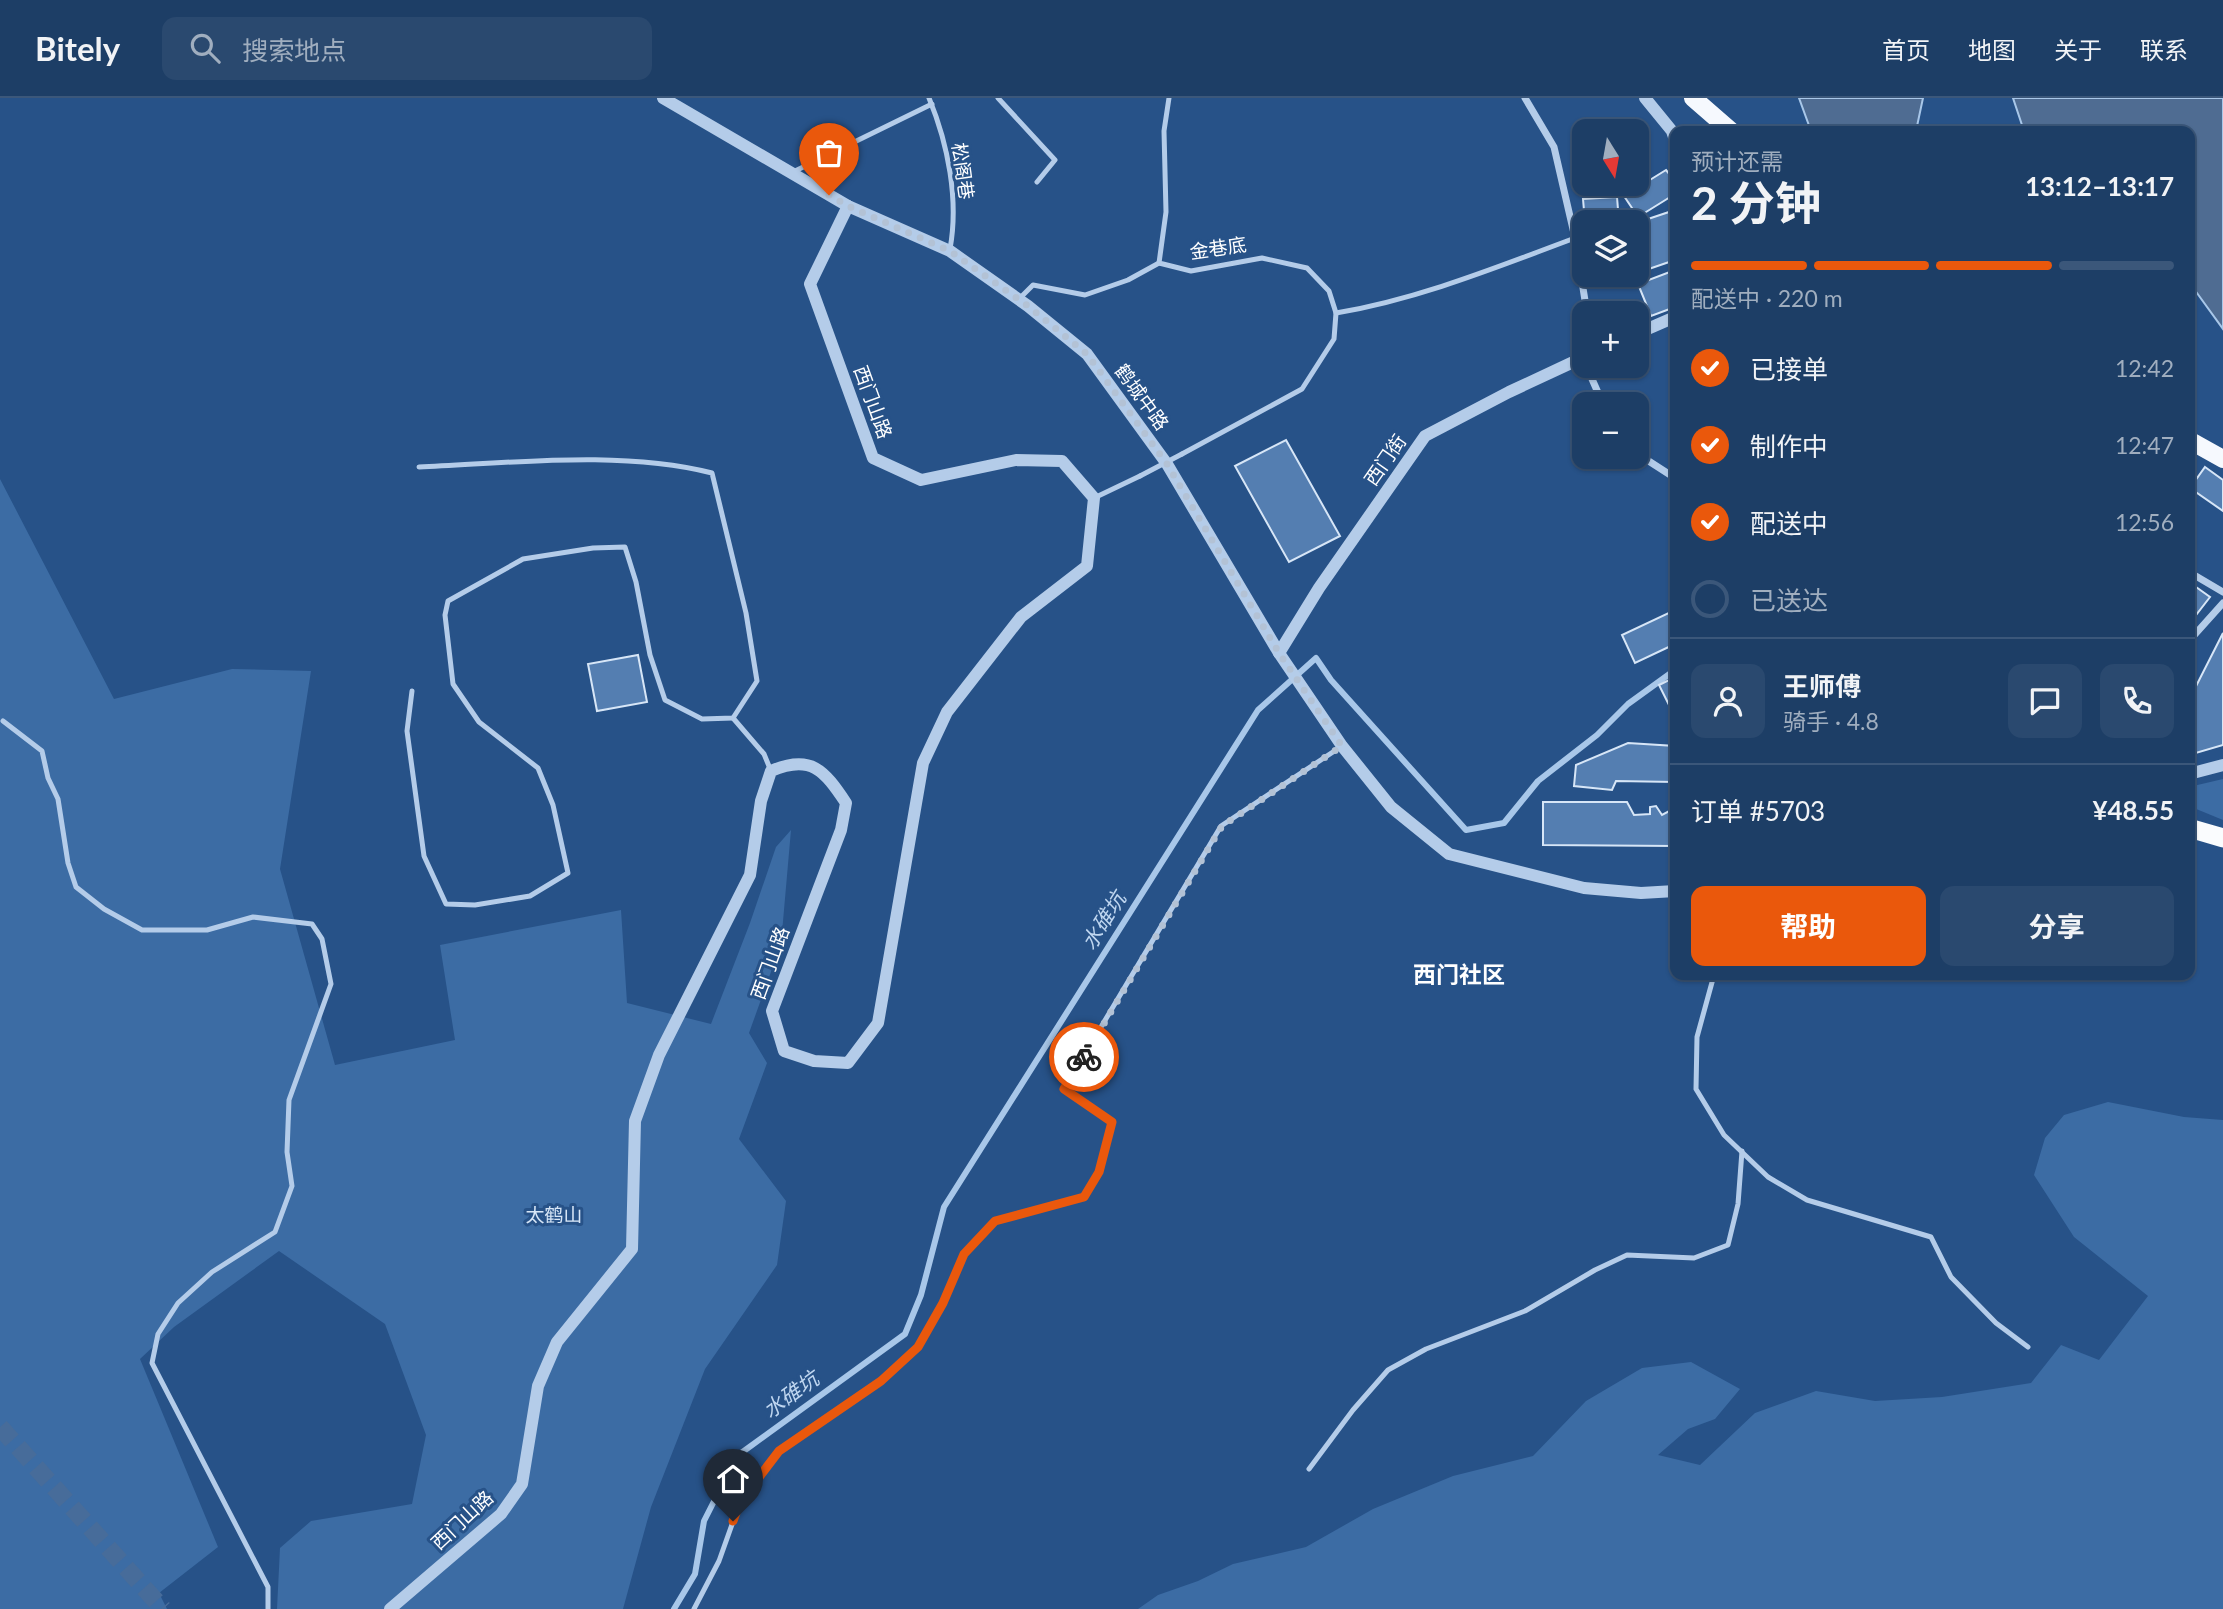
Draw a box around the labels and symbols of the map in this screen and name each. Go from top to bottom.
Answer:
north arrow [1572,119,1648,196]
pin [799,123,859,195]
street label: 松阁巷 [948,141,979,201]
street label: 金巷底 [1188,232,1248,263]
street label: 鹤城中路 [1111,359,1174,434]
street label: 西门山路 [850,362,897,441]
street label: 西门街 [1359,430,1410,490]
water label: 水碓坑 [1075,884,1132,954]
street label: 西门山路 [746,923,793,1002]
district label: 西门社区 [1413,960,1505,988]
courier [1049,1022,1119,1092]
park label: 太鹤山 [525,1203,583,1226]
water label: 水碓坑 [757,1363,825,1422]
pin [703,1449,763,1521]
street label: 西门山路 [426,1485,497,1554]

